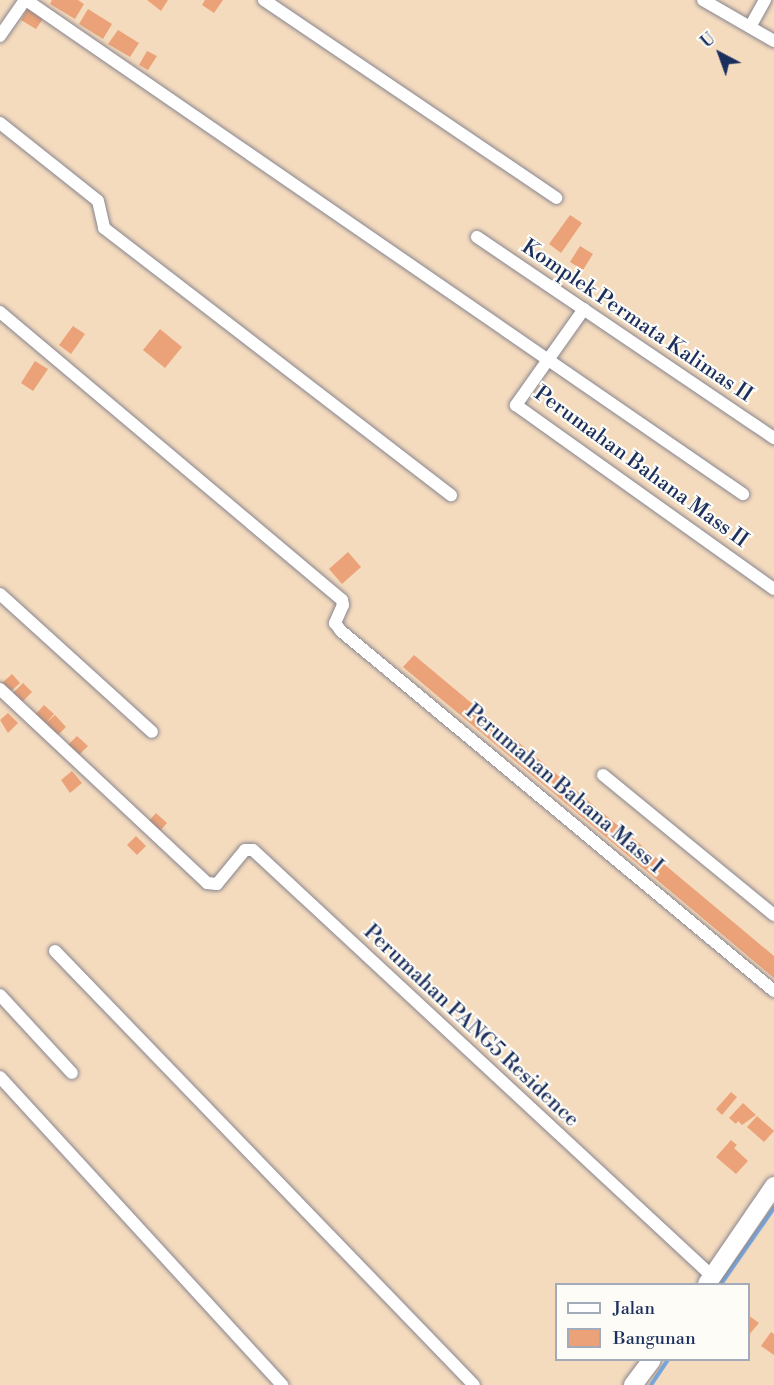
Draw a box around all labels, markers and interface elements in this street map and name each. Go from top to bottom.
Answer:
north arrow [690,24,750,84]
text: U [697,29,719,52]
street label: Komplek Permata Kalimas II [517,234,757,408]
street label: Perumahan Bahana Mass II [529,381,753,553]
street label: Perumahan Bahana Mass I [460,699,668,879]
street label: Perumahan PANG5 Residence [358,920,584,1132]
legend [555,1283,750,1361]
text: Jalan [613,1297,655,1320]
text: Bangunan [613,1327,696,1350]

